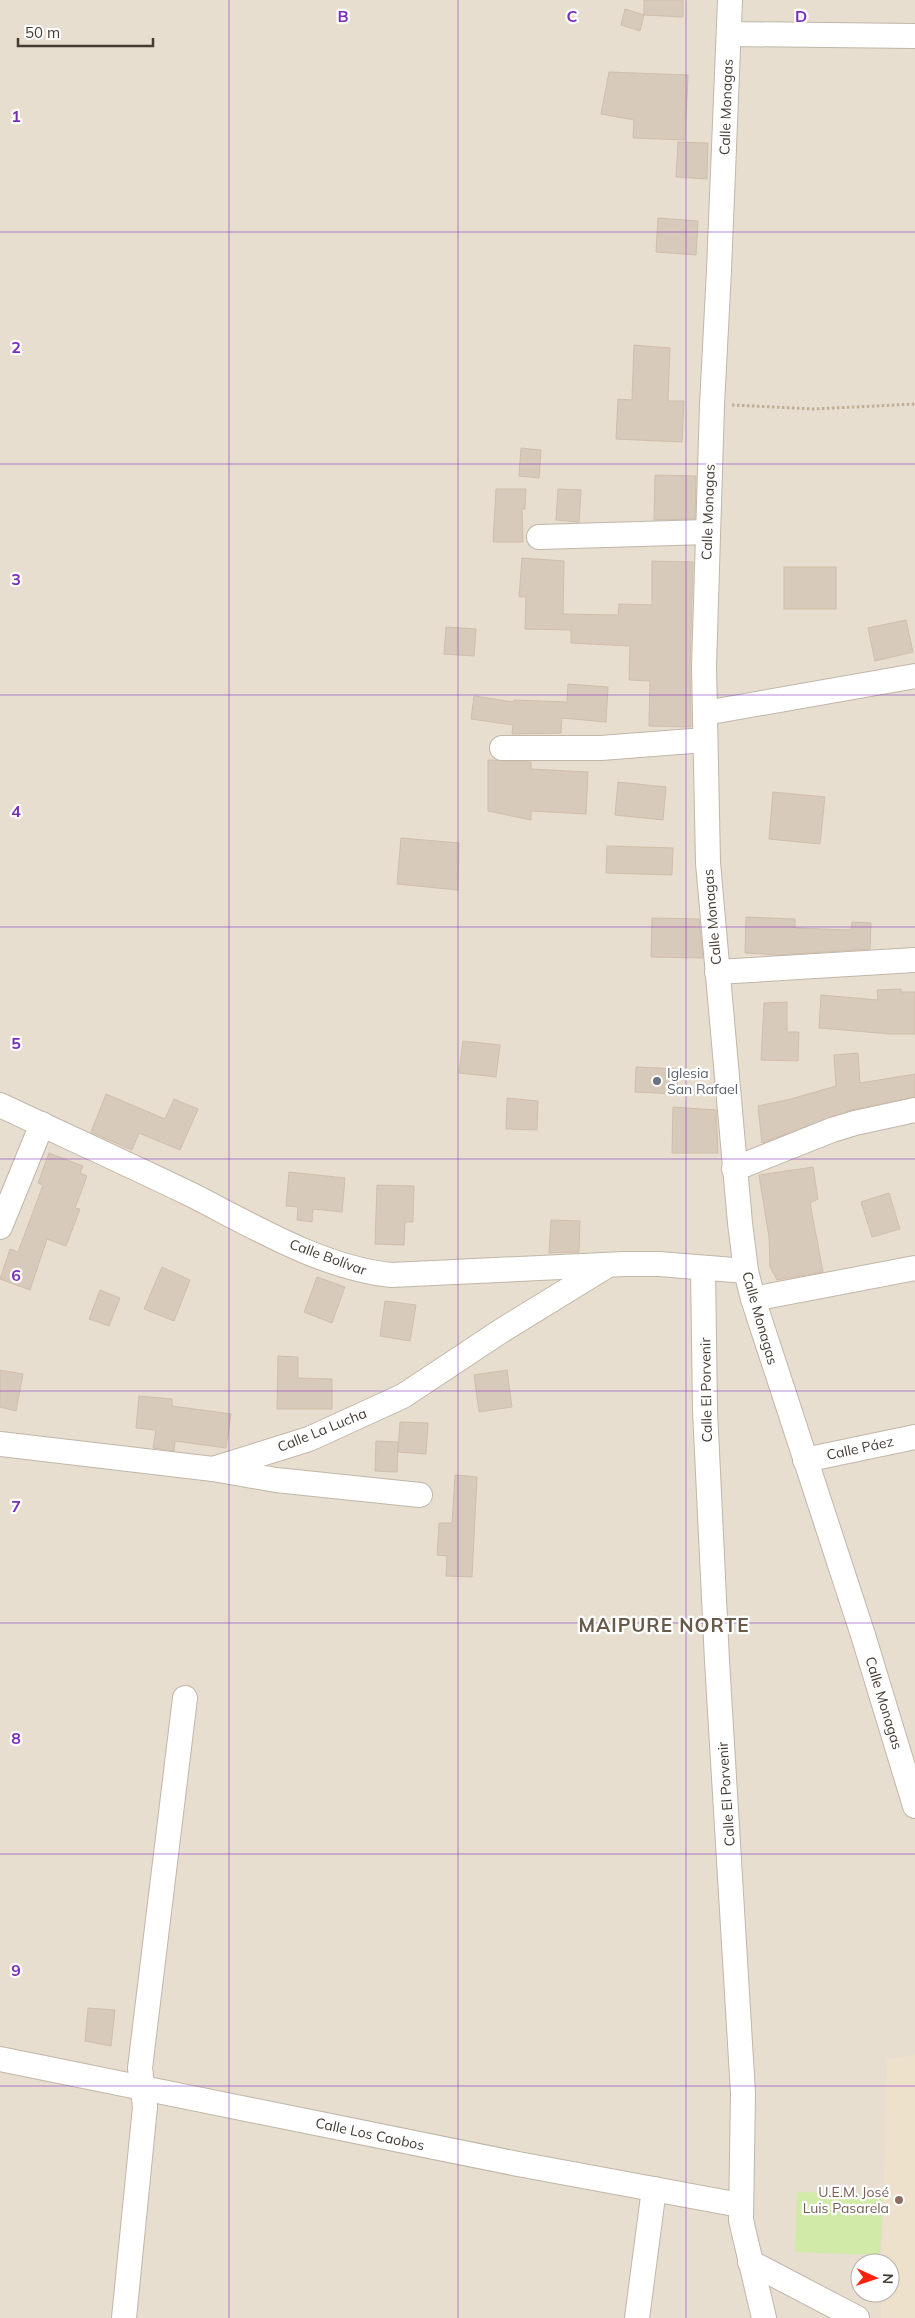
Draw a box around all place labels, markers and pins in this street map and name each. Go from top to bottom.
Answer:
place label: Iglesia San Rafael [667,1064,738,1098]
marker: Iglesia San Rafael [651,1075,663,1087]
place label: U.E.M. José Luis Pasarela [803,2183,889,2217]
marker: U.E.M. José Luis Pasarela [893,2194,905,2206]

